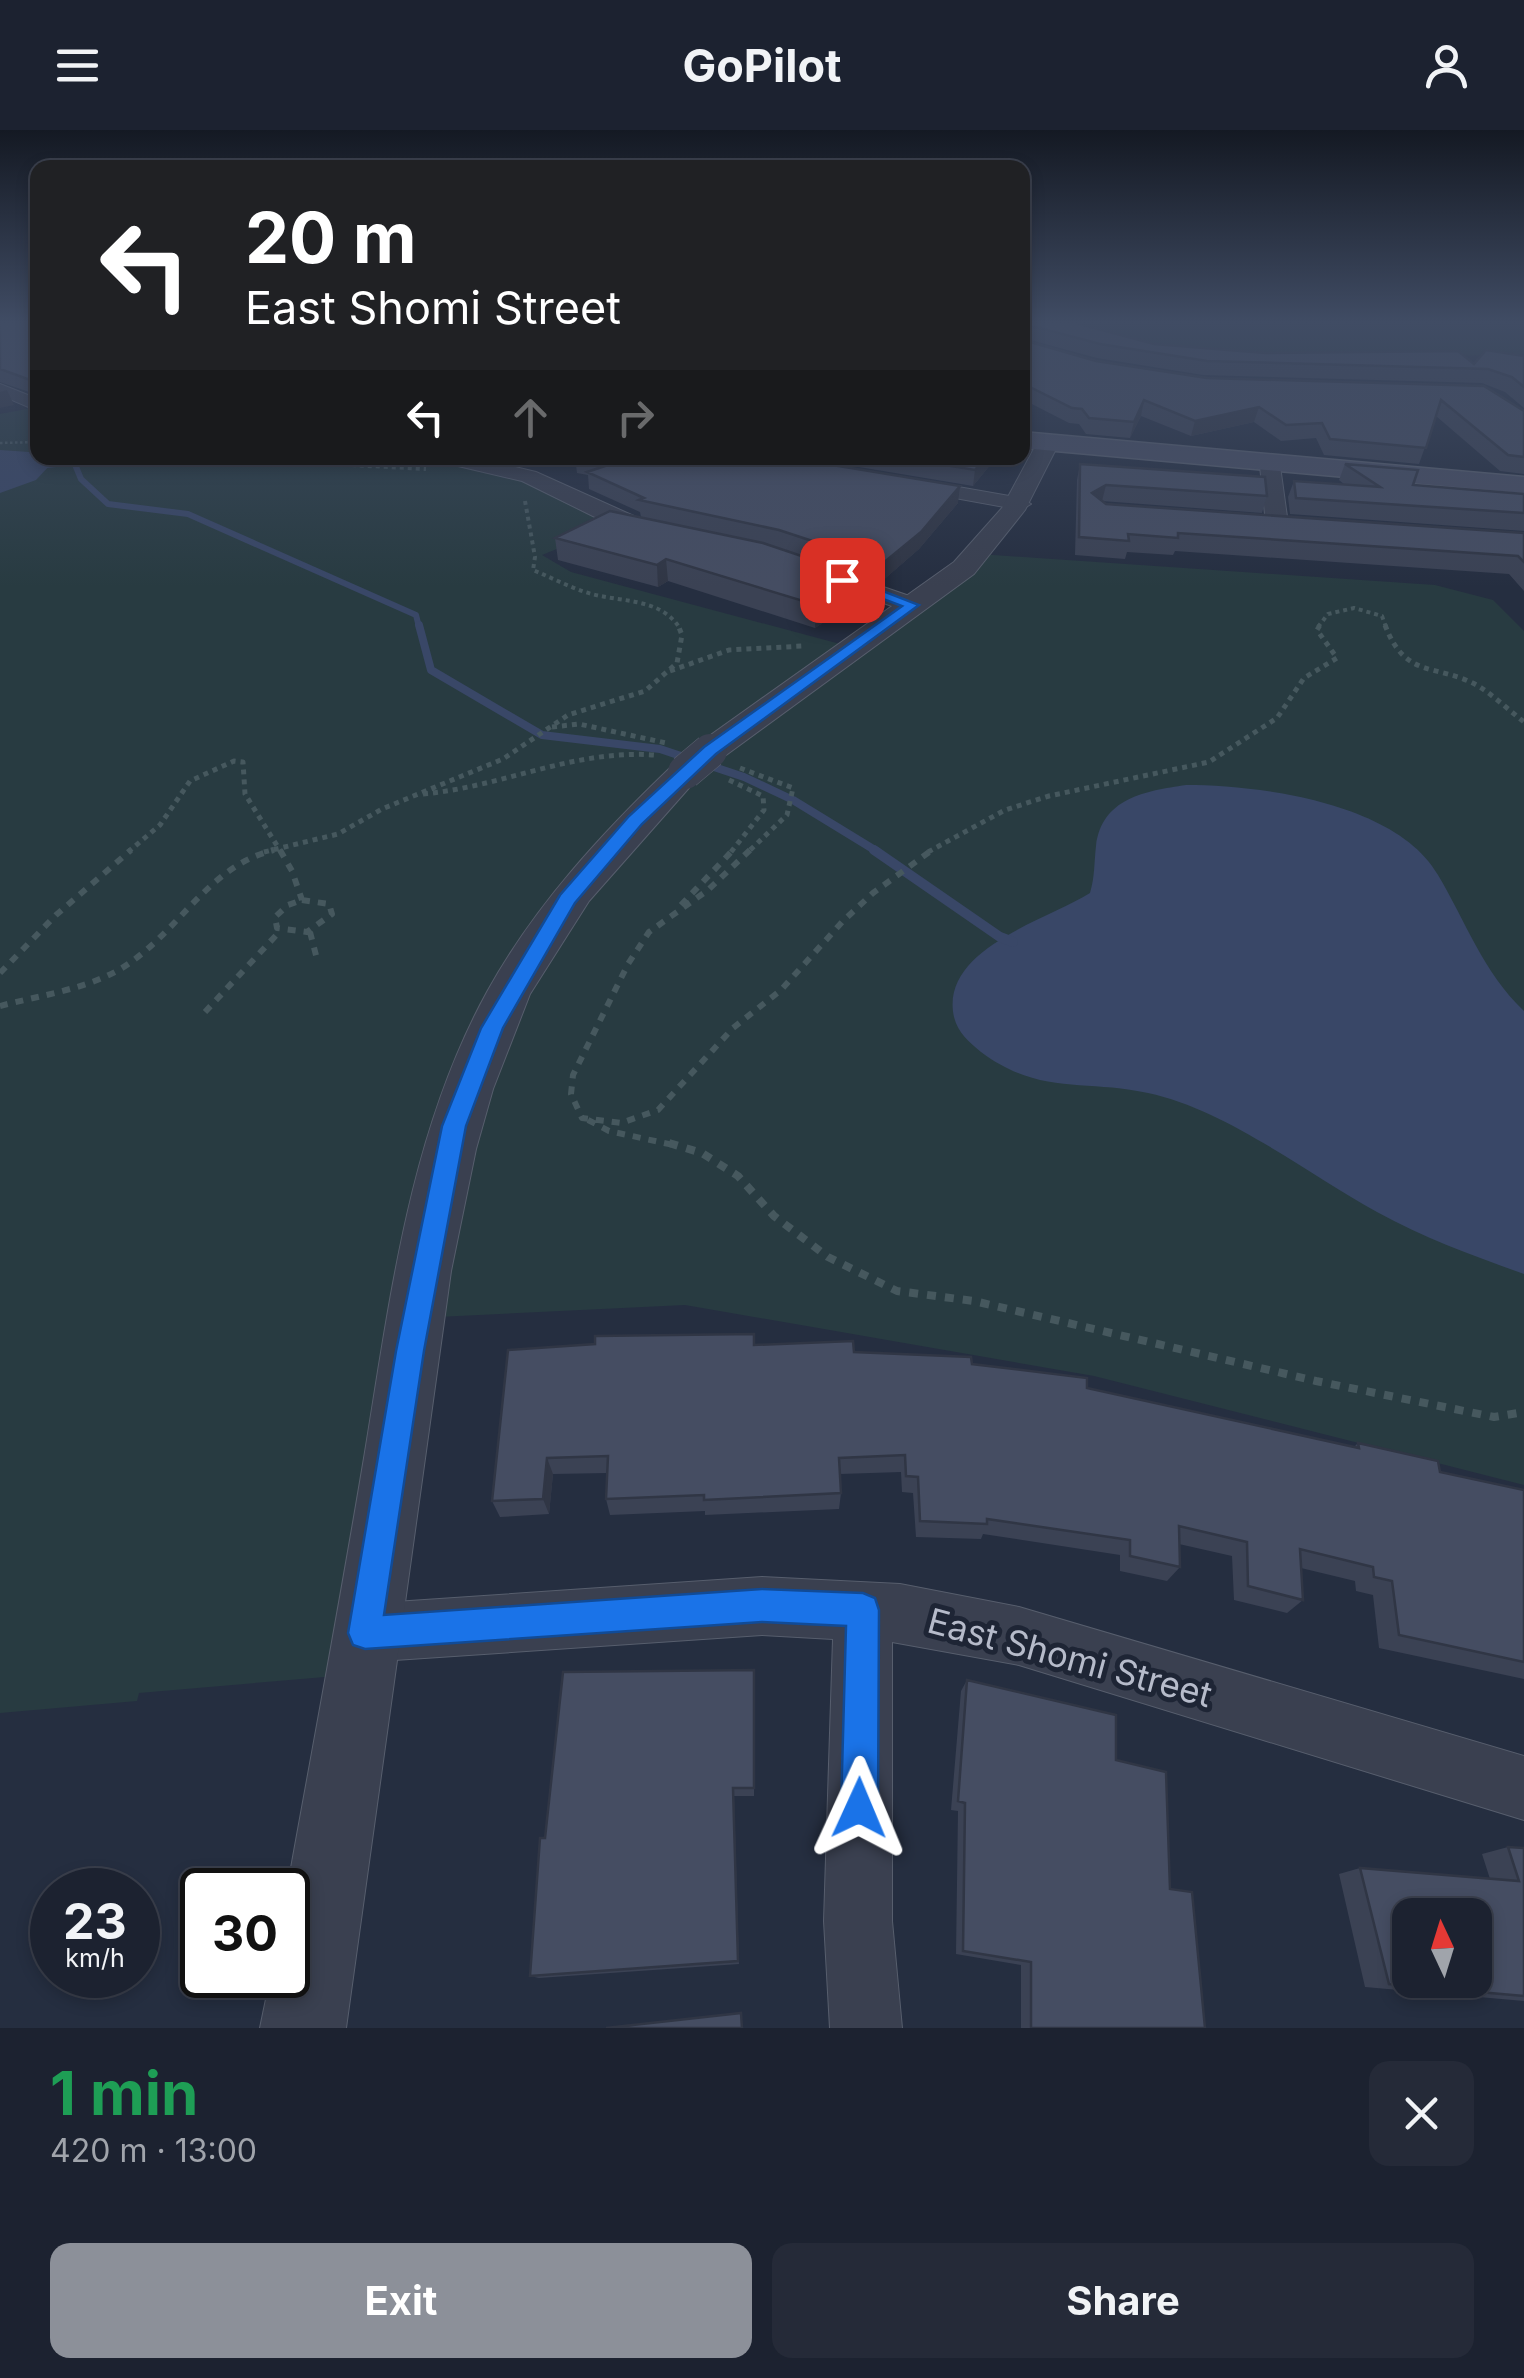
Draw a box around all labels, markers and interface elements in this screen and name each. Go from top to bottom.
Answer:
icon: menu [50,38,105,93]
text: GoPilot [683,38,842,93]
icon: person [1419,38,1474,93]
text: 20 m [245,195,417,280]
icon: left [80,200,210,330]
text: East Shomi Street [245,280,621,335]
icon: left [398,390,453,445]
icon: ahead [503,390,558,445]
icon: right [608,390,663,445]
pin [800,538,885,623]
icon: arrive [815,553,870,608]
street label: East Shomi Street [923,1599,1217,1715]
position arrow [807,1756,911,1860]
speed limit sign: 30 [180,1868,310,1998]
text: 23 [63,1891,127,1951]
north arrow [1392,1898,1492,1998]
map controls [1392,1898,1492,1998]
text: km/h [65,1943,125,1973]
text: 1 min [50,2057,198,2129]
button: close [1369,2061,1474,2166]
text: 420 m · 13:00 [50,2131,257,2170]
button: Exit [50,2243,752,2358]
button: Share [772,2243,1474,2358]

